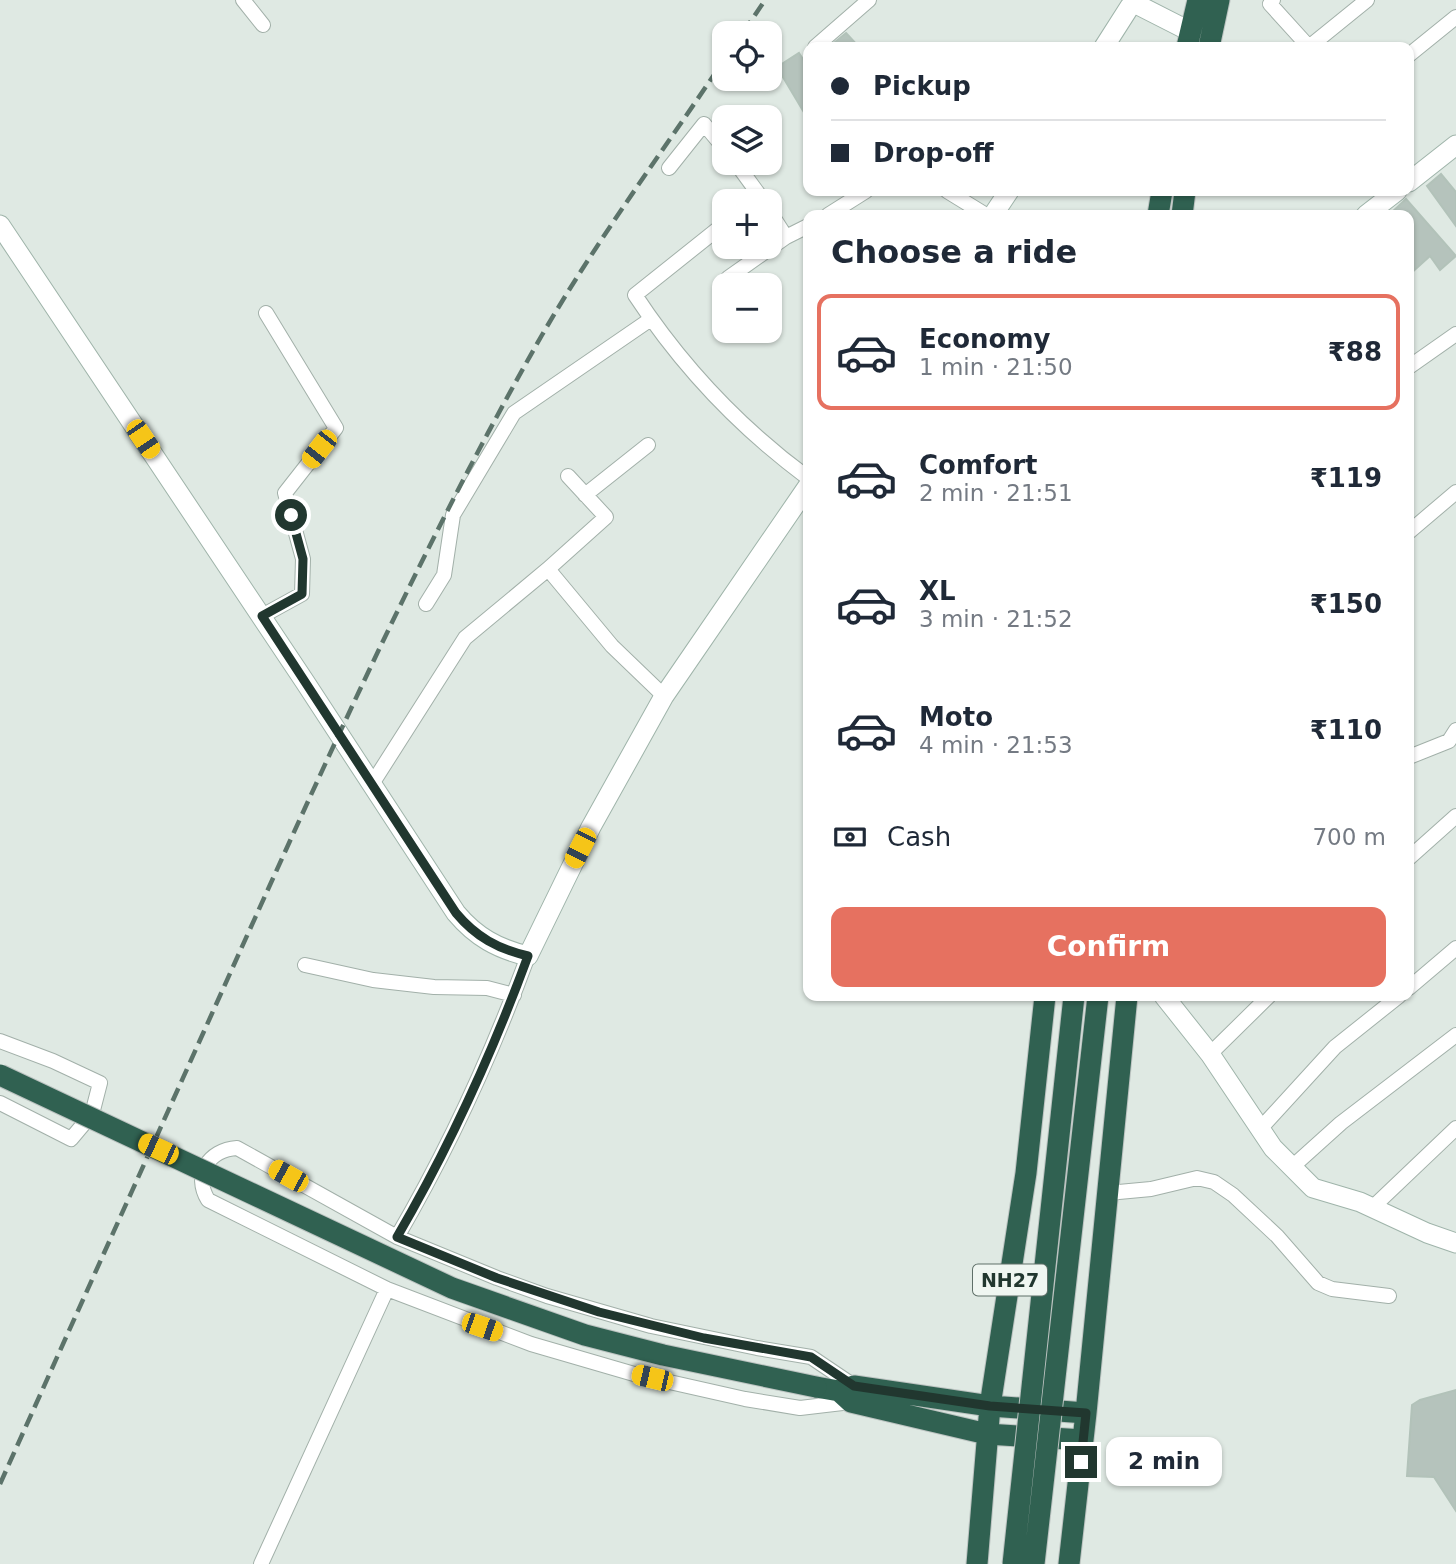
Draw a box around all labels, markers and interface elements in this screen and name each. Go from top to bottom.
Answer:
map controls [712,21,782,343]
button: locate [712,21,782,91]
text: Pickup [873,71,971,101]
button: layers [712,105,782,175]
text: Drop-off [873,138,994,168]
button: + [712,189,782,259]
text: Choose a ride [831,233,1077,271]
button: − [712,273,782,343]
icon: car [835,321,898,384]
text: Economy [919,324,1050,354]
text: ₹88 [1328,337,1382,367]
text: 1 min · 21:50 [919,354,1073,380]
car [123,416,164,462]
car [298,426,341,472]
icon: car [835,447,898,510]
text: Comfort [919,450,1037,480]
text: ₹119 [1310,463,1382,493]
text: 2 min · 21:51 [919,480,1073,506]
route start [275,499,307,531]
icon: car [835,573,898,636]
text: XL [919,576,956,606]
text: ₹150 [1310,589,1382,619]
text: 3 min · 21:52 [919,606,1073,632]
icon: car [835,699,898,762]
text: Moto [919,702,993,732]
text: ₹110 [1310,715,1382,745]
text: 4 min · 21:53 [919,732,1073,758]
icon: cash [831,818,869,856]
text: Cash [887,822,951,852]
text: 700 m [1312,824,1386,850]
car [562,825,599,871]
button: Confirm [831,907,1386,987]
car [135,1131,182,1167]
car [265,1157,312,1195]
road number: NH27 [973,1264,1047,1296]
car [459,1310,506,1344]
car [630,1363,675,1393]
callout: 2 min [1106,1438,1221,1486]
route end [1065,1446,1097,1478]
text: 2 min [1128,1448,1200,1474]

